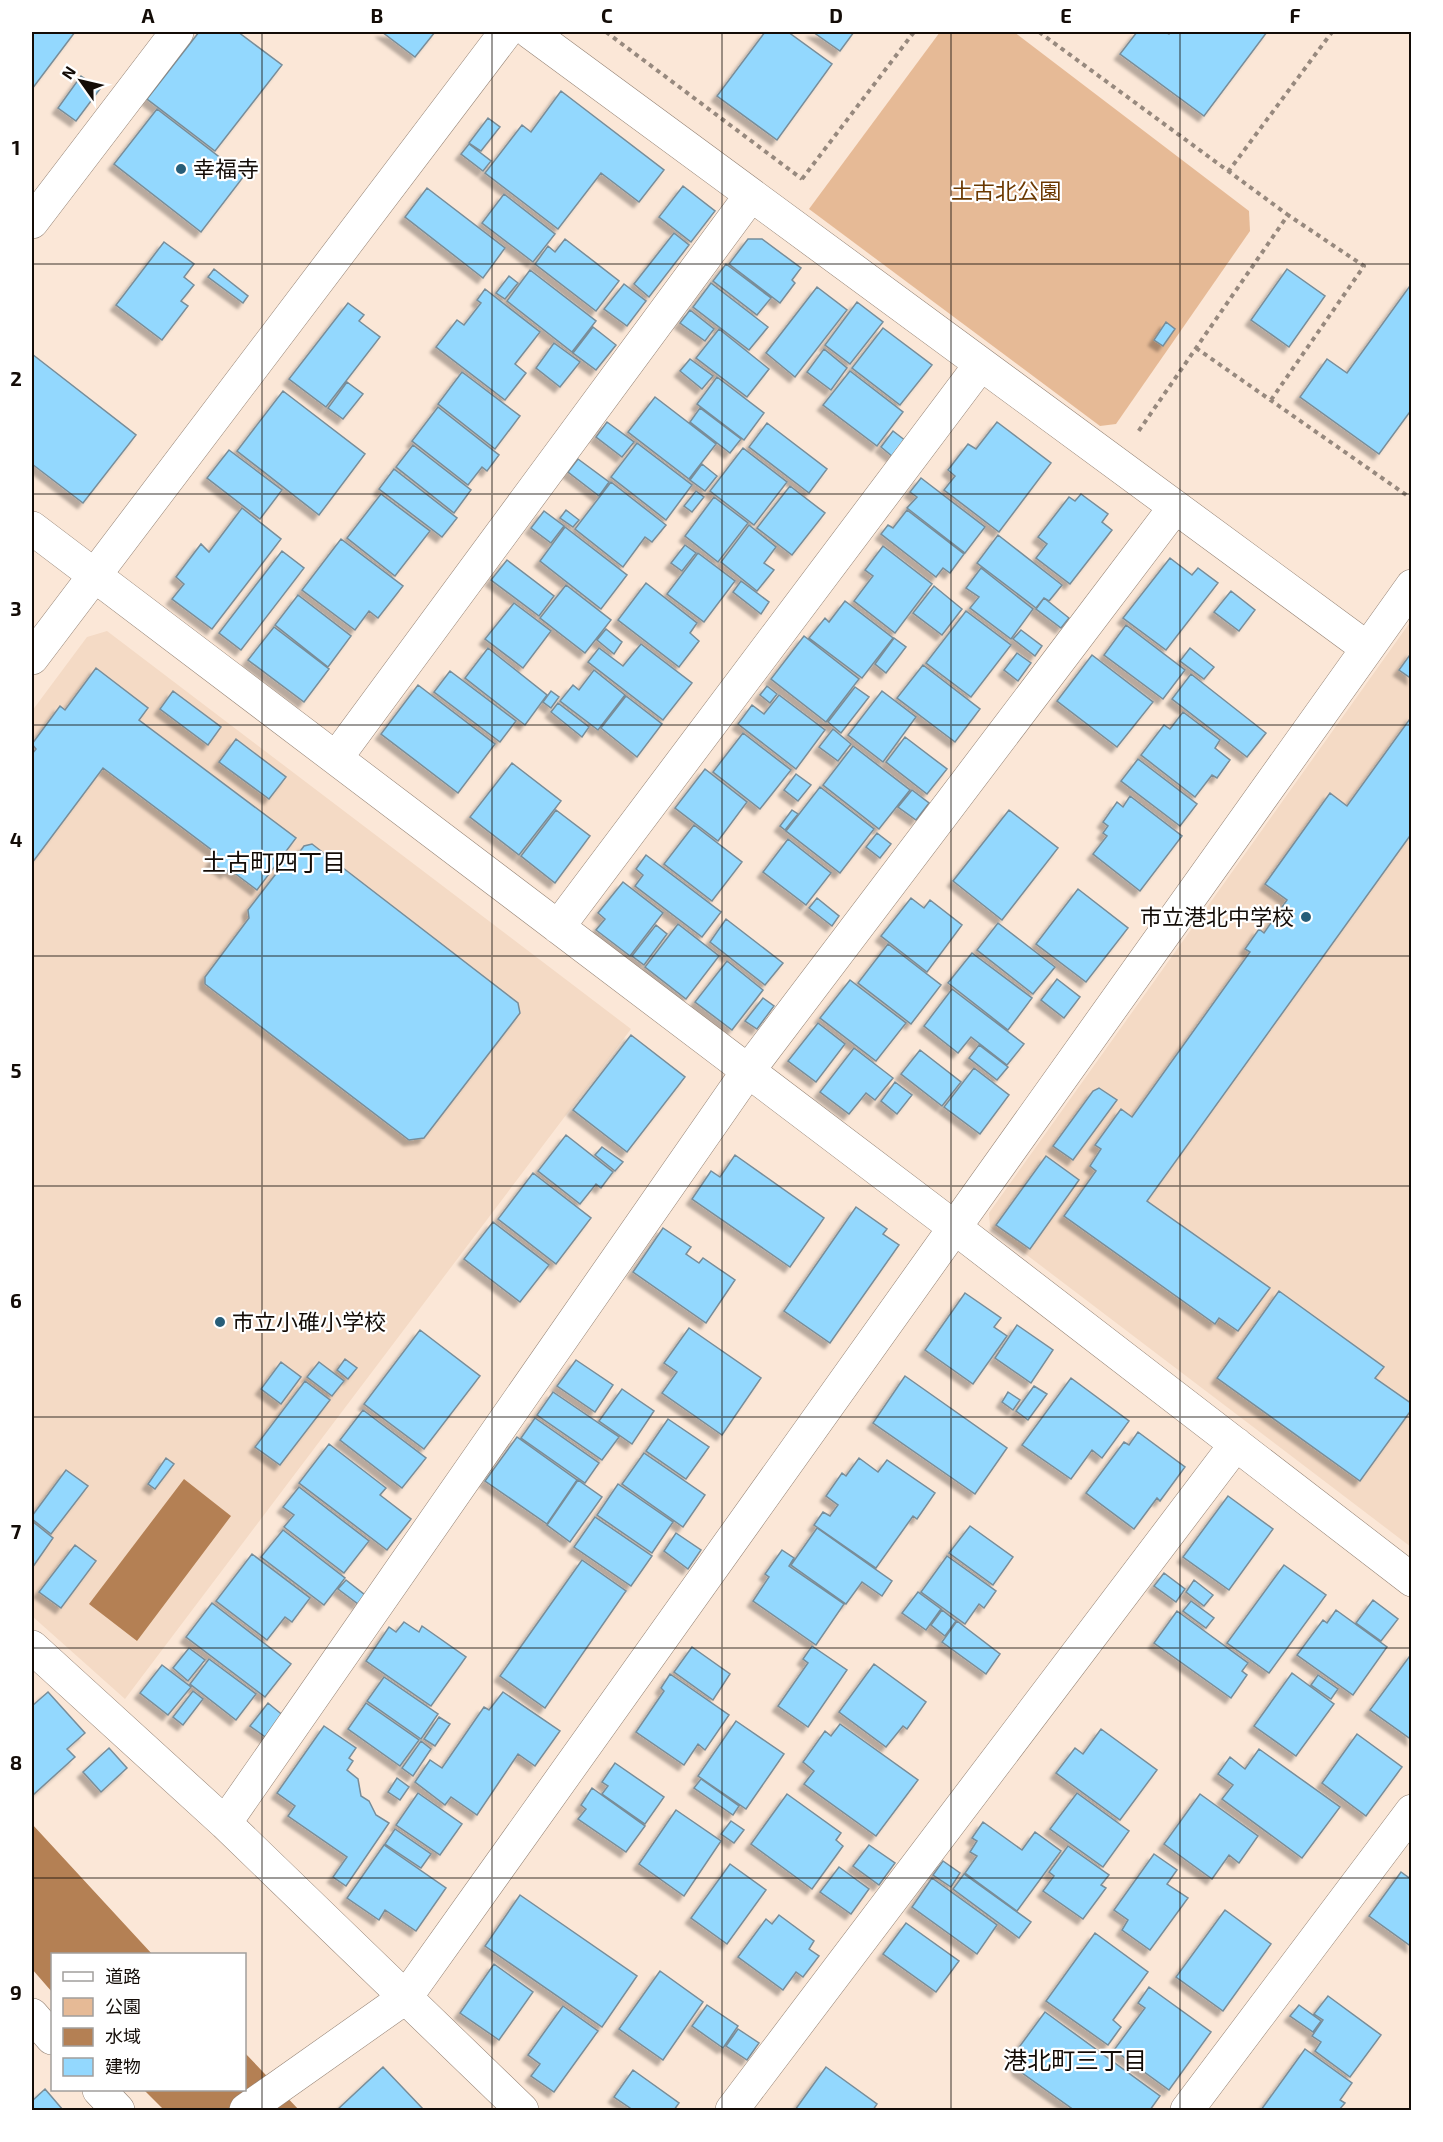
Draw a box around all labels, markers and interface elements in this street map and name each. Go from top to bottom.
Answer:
text: A [141,3,155,27]
text: B [371,3,383,27]
text: C [601,3,613,27]
text: D [829,3,843,27]
text: E [1060,3,1072,27]
text: F [1289,3,1301,27]
north arrow [51,51,111,111]
text: N [57,62,79,82]
text: 1 [12,135,20,159]
place label: 幸福寺 [193,155,259,181]
marker: 幸福寺 [174,162,188,176]
park label: 土古北公園 [951,177,1061,203]
text: 2 [10,366,22,390]
text: 3 [10,596,22,620]
text: 4 [10,827,23,851]
district label: 土古町四丁目 [202,847,346,876]
place label: 市立港北中学校 [1140,903,1294,929]
marker: 市立港北中学校 [1299,910,1313,924]
text: 5 [10,1058,22,1082]
text: 6 [10,1288,22,1312]
place label: 市立小碓小学校 [232,1308,386,1334]
marker: 市立小碓小学校 [213,1315,227,1329]
text: 7 [11,1519,22,1543]
text: 8 [10,1750,22,1774]
legend [51,1953,246,2091]
text: 道路 [105,1965,141,1987]
text: 9 [10,1980,22,2004]
text: 公園 [105,1995,141,2017]
text: 水域 [105,2025,141,2047]
district label: 港北町三丁目 [1003,2045,1147,2074]
text: 建物 [105,2055,141,2077]

